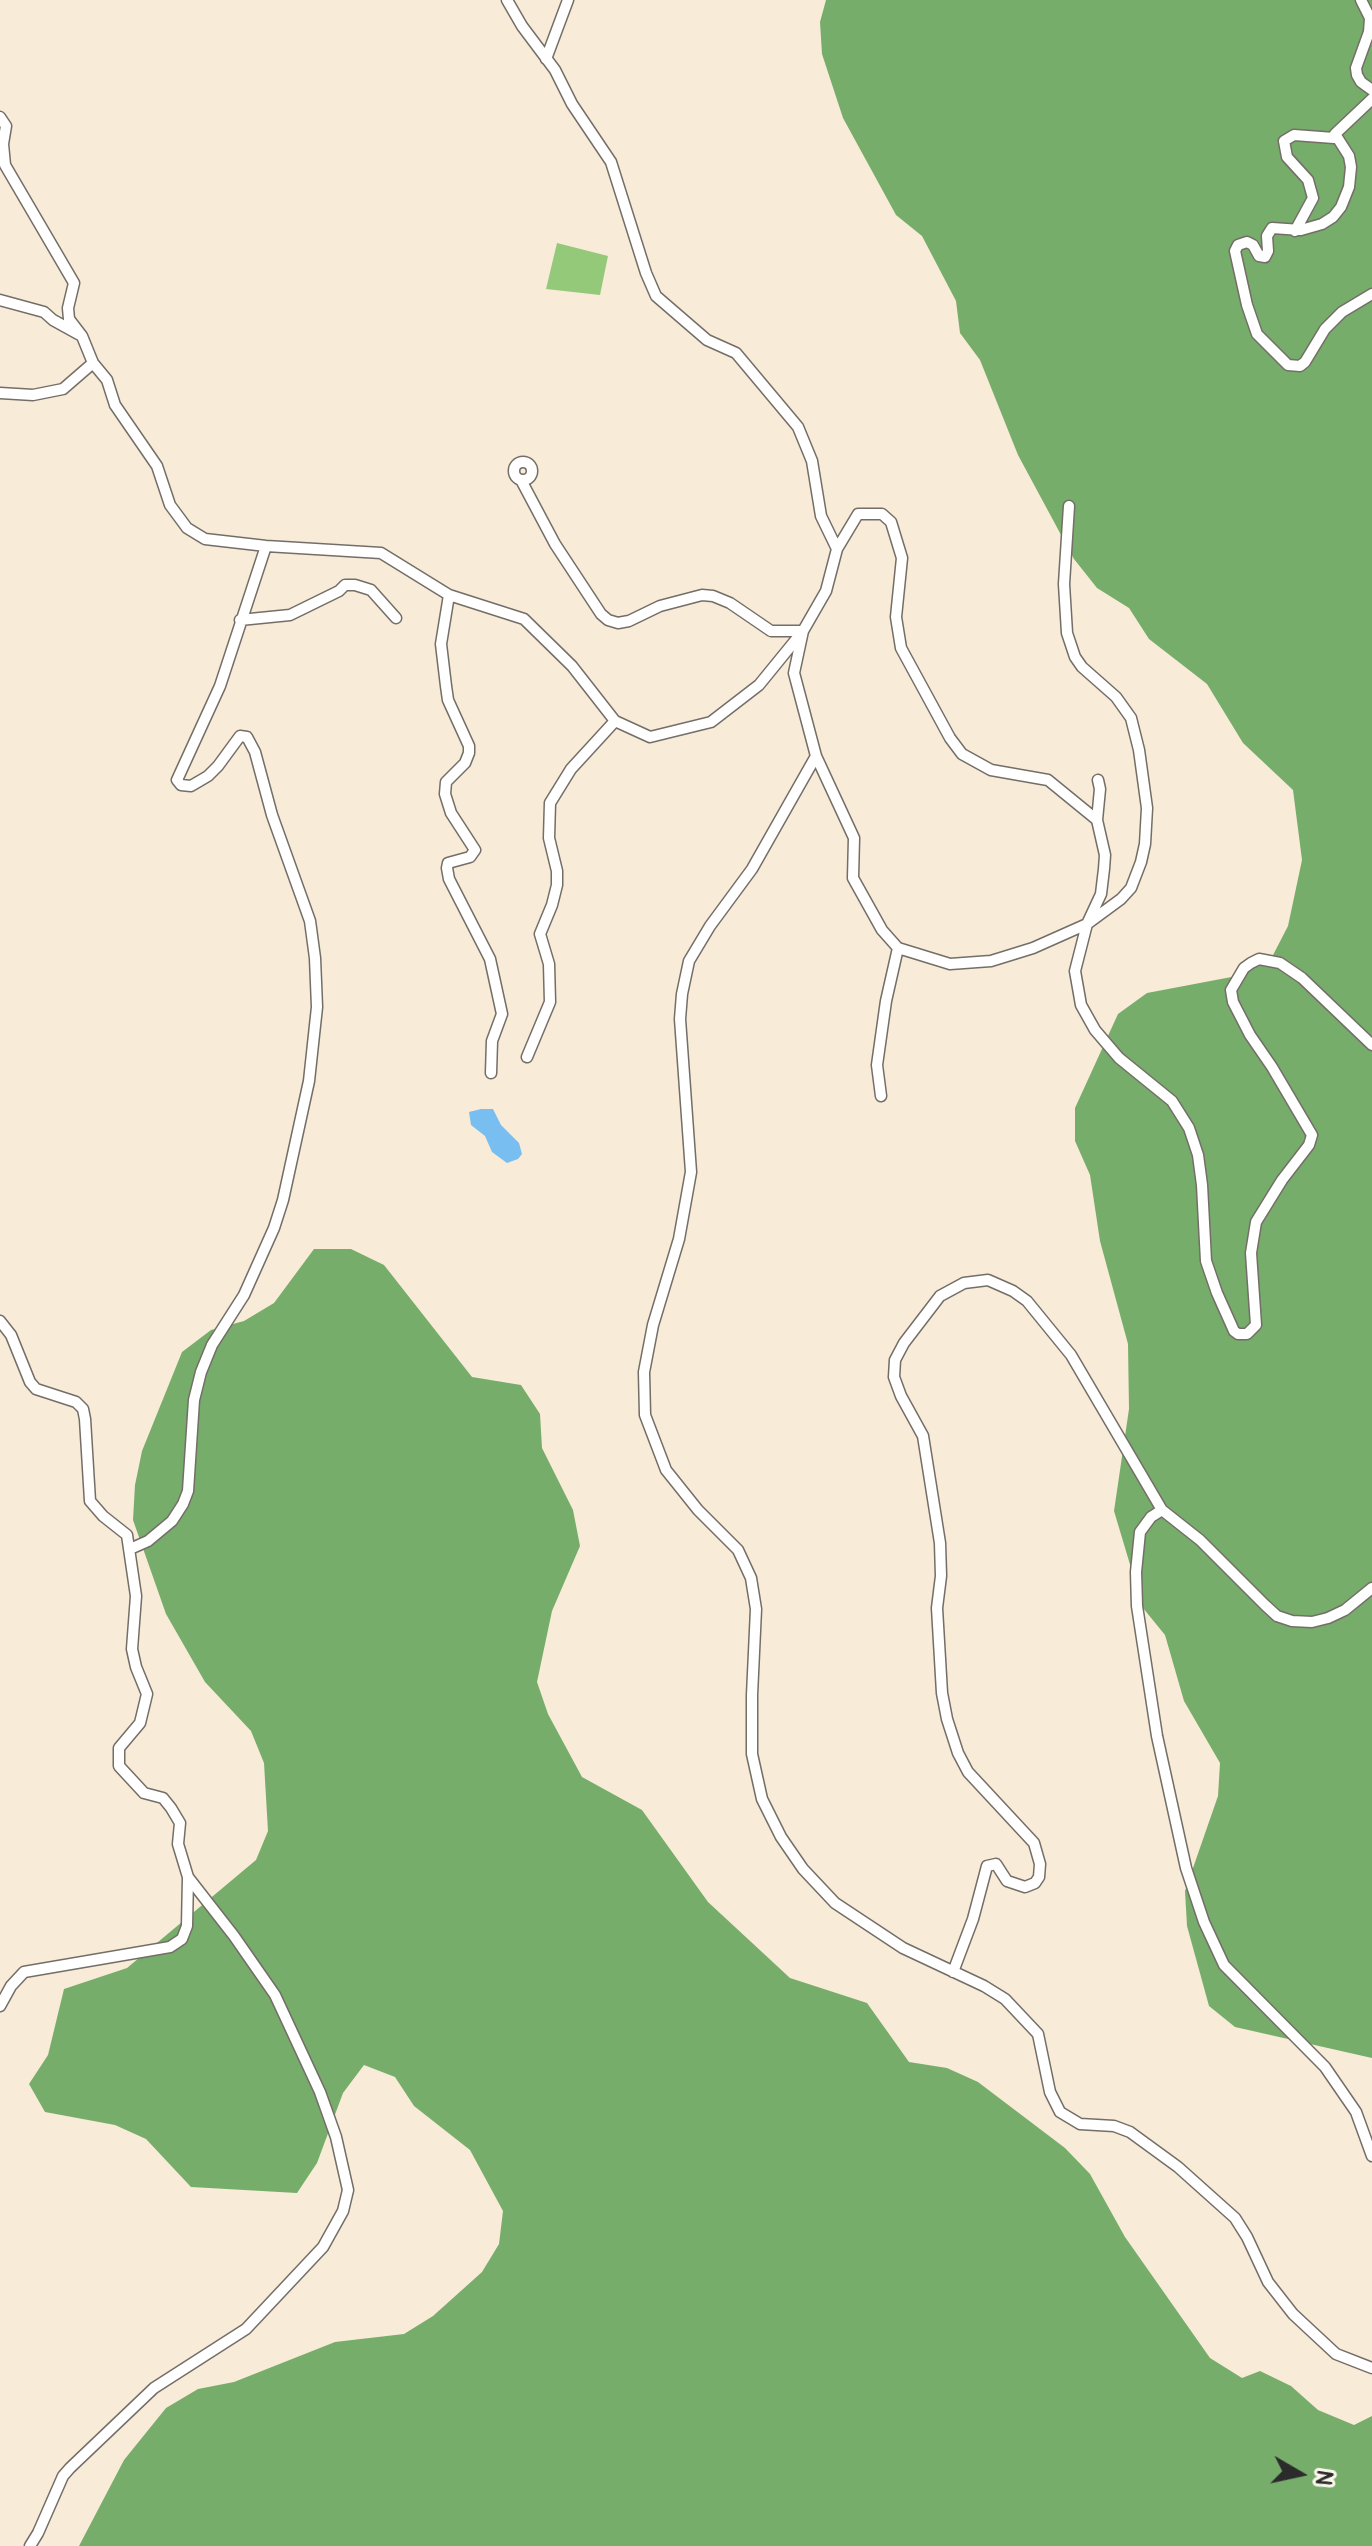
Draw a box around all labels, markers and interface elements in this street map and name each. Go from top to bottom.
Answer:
north arrow [1260,2434,1340,2514]
text: N [1309,2468,1339,2487]

